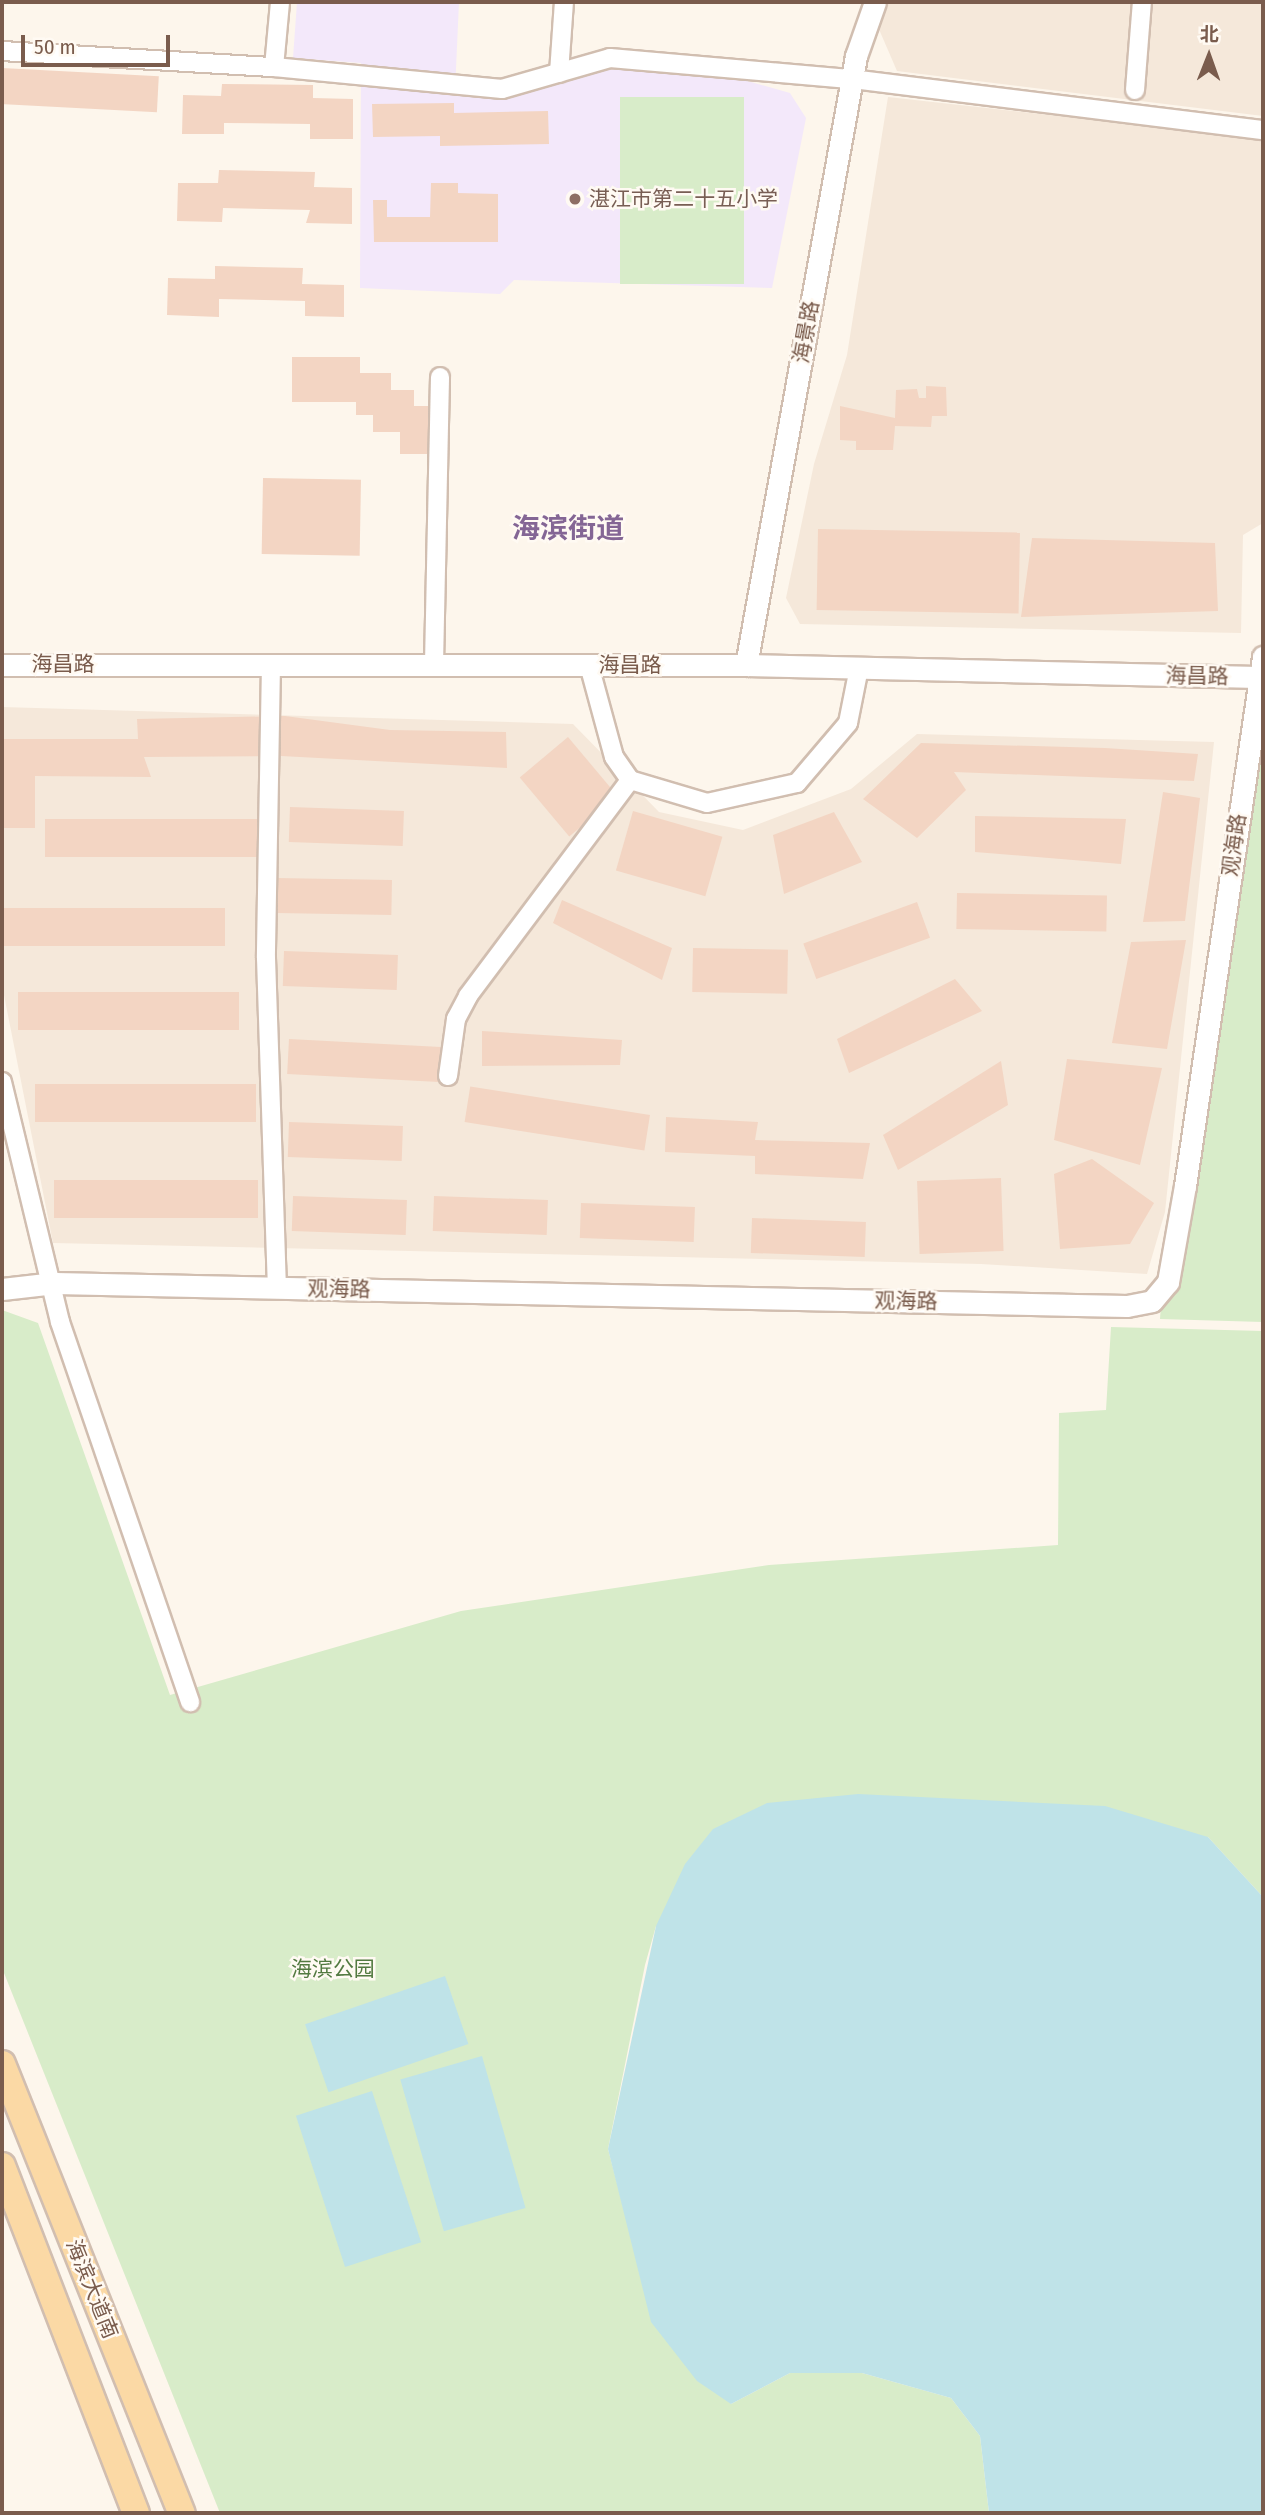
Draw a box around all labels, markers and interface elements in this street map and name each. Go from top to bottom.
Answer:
scale bar [24,21,173,65]
north arrow [1174,21,1244,91]
text: 北 [1200,23,1219,46]
text: 50 m [34,34,76,60]
place label: 湛江市第二十五小学 [589,186,778,212]
marker: 湛江市第二十五小学 [567,191,583,207]
street label: 海景路 [788,299,824,365]
district label: 海滨街道 [512,512,624,546]
street label: 海昌路 [32,651,94,677]
street label: 海昌路 [599,652,661,678]
street label: 海昌路 [1165,663,1229,689]
street label: 观海路 [1217,812,1251,878]
street label: 观海路 [307,1276,371,1302]
street label: 观海路 [874,1288,938,1314]
park label: 海滨公园 [291,1956,375,1982]
street label: 海滨大道南 [61,2236,123,2342]

